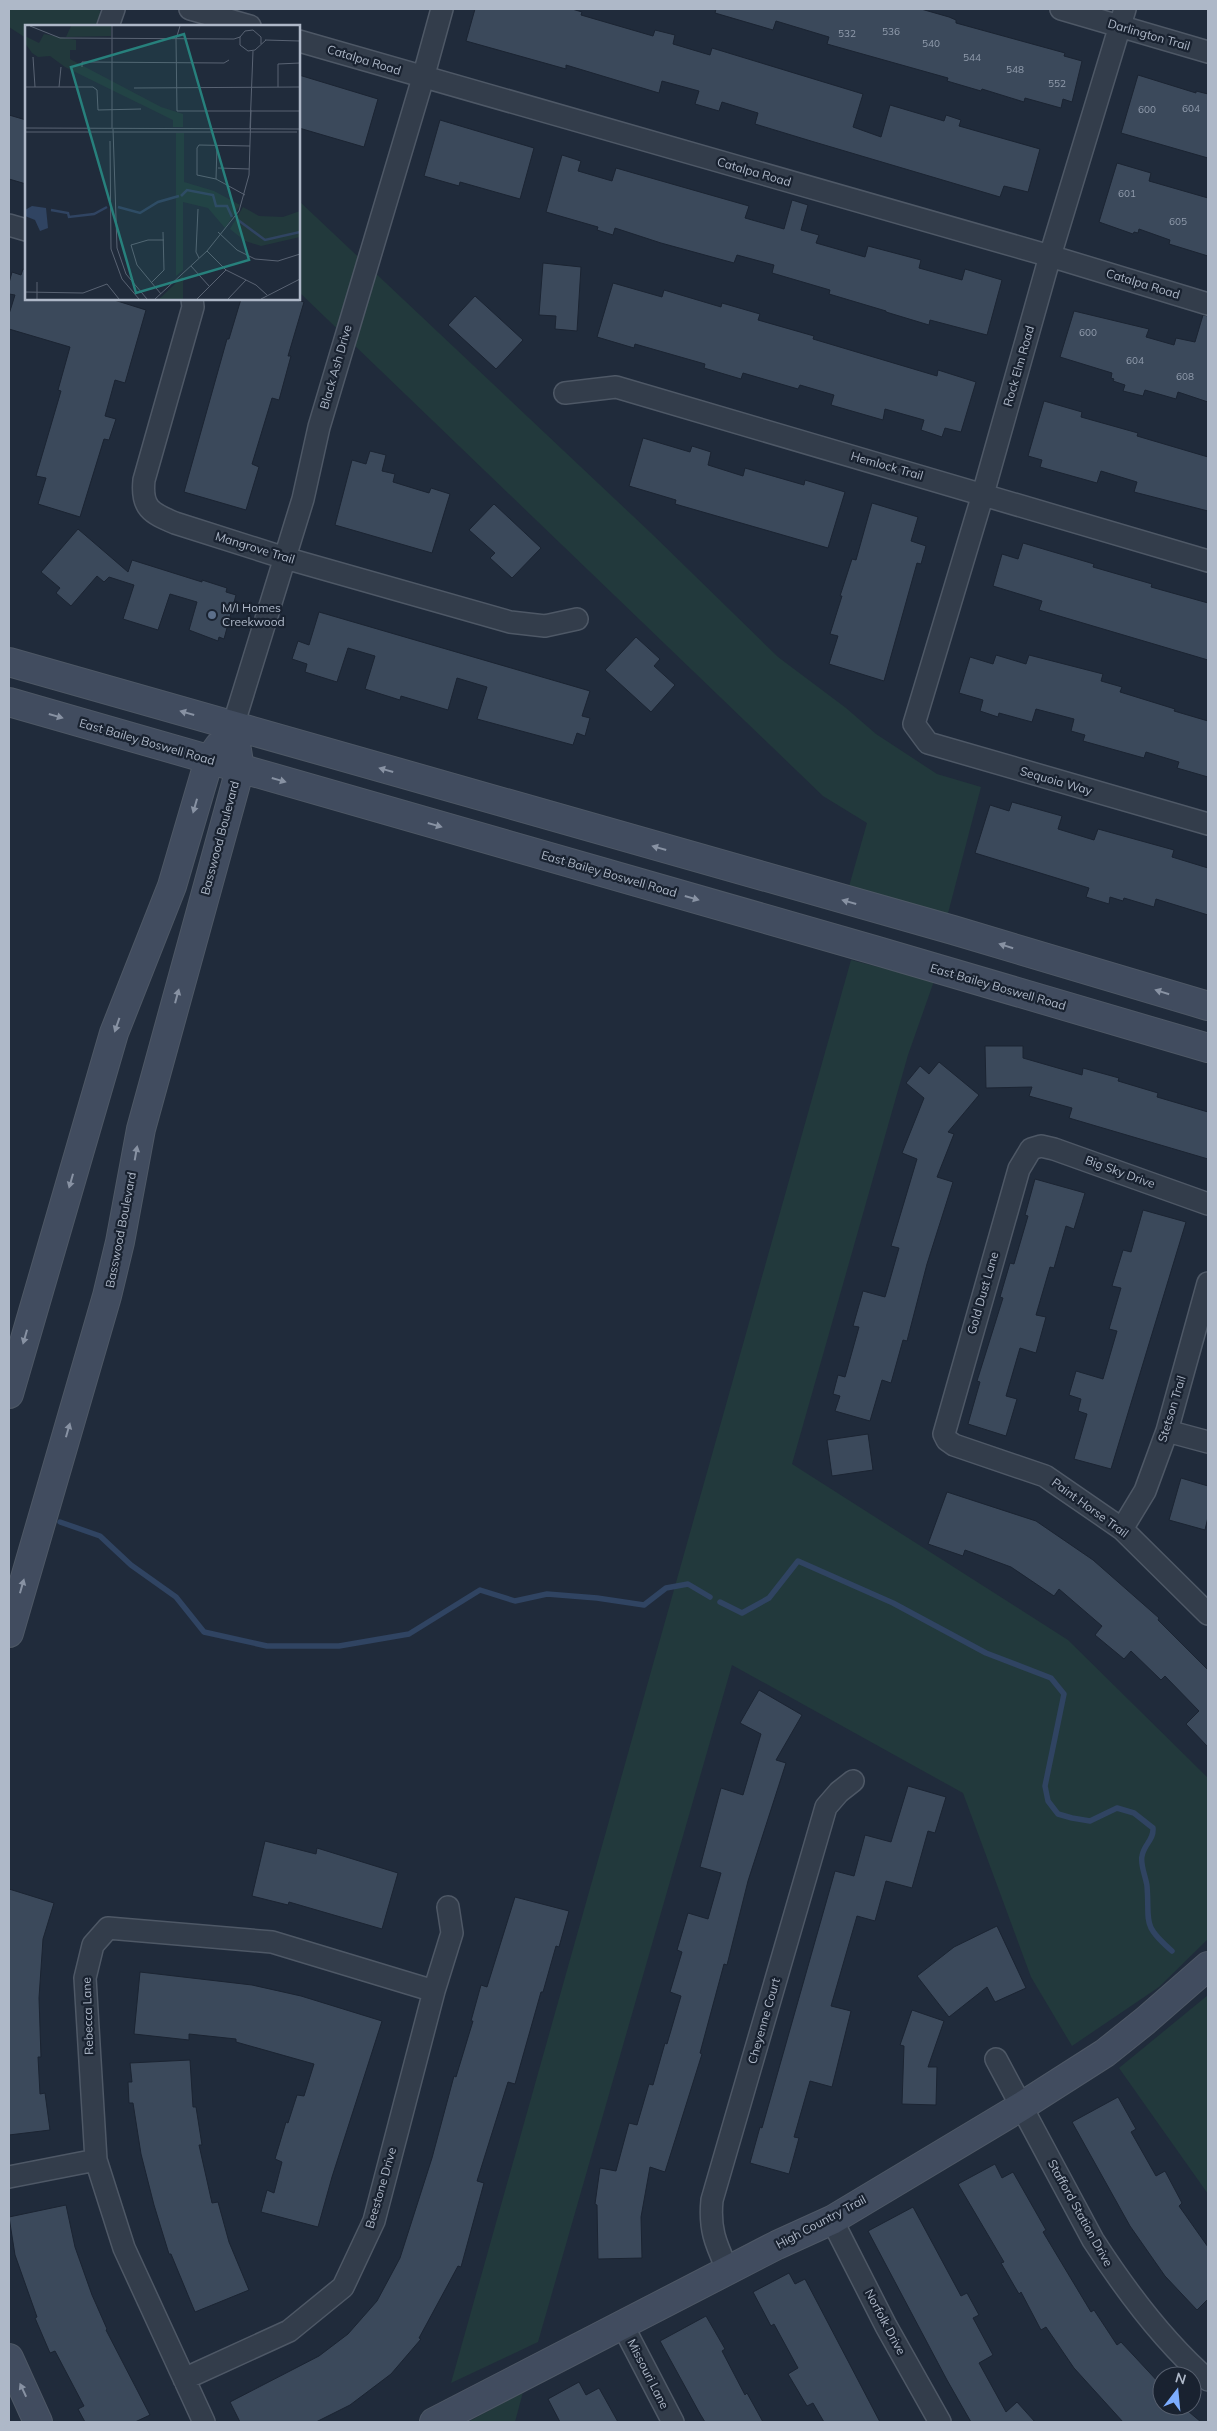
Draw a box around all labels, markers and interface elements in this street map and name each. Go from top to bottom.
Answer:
street label: Darlington Trail [1106,16,1192,53]
inset map [25,25,300,300]
house number: 536 [882,25,900,38]
house number: 532 [838,27,856,40]
house number: 540 [922,37,940,50]
street label: Catalpa Road [325,41,403,78]
house number: 544 [963,51,981,64]
house number: 548 [1006,63,1024,76]
house number: 552 [1048,77,1066,90]
house number: 604 [1182,102,1200,115]
house number: 600 [1138,103,1156,116]
street label: Catalpa Road [715,154,793,189]
house number: 601 [1118,187,1136,200]
house number: 605 [1169,215,1187,228]
street label: Catalpa Road [1104,265,1182,302]
street label: Black Ash Drive [316,323,355,411]
street label: Rock Elm Road [1000,324,1037,408]
house number: 600 [1079,326,1097,339]
house number: 604 [1126,354,1144,367]
house number: 608 [1176,370,1194,383]
street label: Hemlock Trail [849,448,925,483]
street label: Mangrove Trail [214,528,297,567]
place label: M/I Homes Creekwood [222,600,285,629]
marker: M/I Homes Creekwood [206,609,218,621]
one-way arrow [179,708,194,716]
one-way arrow [48,712,63,720]
street label: East Bailey Boswell Road [78,715,217,768]
street label: Sequoia Way [1018,763,1095,798]
one-way arrow [378,765,393,773]
one-way arrow [272,777,287,785]
street label: Basswood Boulevard [197,779,242,897]
one-way arrow [191,799,199,814]
one-way arrow [428,821,443,829]
one-way arrow [652,843,667,851]
street label: East Bailey Boswell Road [540,847,679,900]
one-way arrow [685,895,700,903]
one-way arrow [842,898,857,906]
one-way arrow [998,942,1013,950]
street label: East Bailey Boswell Road [929,960,1068,1013]
one-way arrow [1154,988,1169,996]
one-way arrow [173,989,181,1004]
one-way arrow [113,1018,121,1033]
one-way arrow [132,1145,140,1161]
street label: Big Sky Drive [1083,1152,1157,1191]
street label: Basswood Boulevard [102,1171,139,1289]
one-way arrow [66,1173,74,1188]
street label: Gold Dust Lane [964,1250,1001,1336]
one-way arrow [21,1330,29,1345]
street label: Stetson Trail [1154,1374,1189,1444]
one-way arrow [65,1422,73,1437]
street label: Paint Horse Trail [1049,1475,1132,1541]
one-way arrow [19,1578,27,1593]
street label: Cheyenne Court [744,1976,783,2066]
street label: Rebecca Lane [79,1977,96,2055]
street label: Beestone Drive [362,2146,399,2230]
street label: Stafford Station Drive [1045,2157,1116,2269]
street label: High Country Trail [773,2191,868,2252]
street label: Norfolk Drive [862,2286,909,2357]
street label: Missouri Lane [624,2336,672,2411]
north arrow [1152,2366,1202,2416]
text: N [1173,2368,1188,2389]
one-way arrow [19,2383,27,2397]

